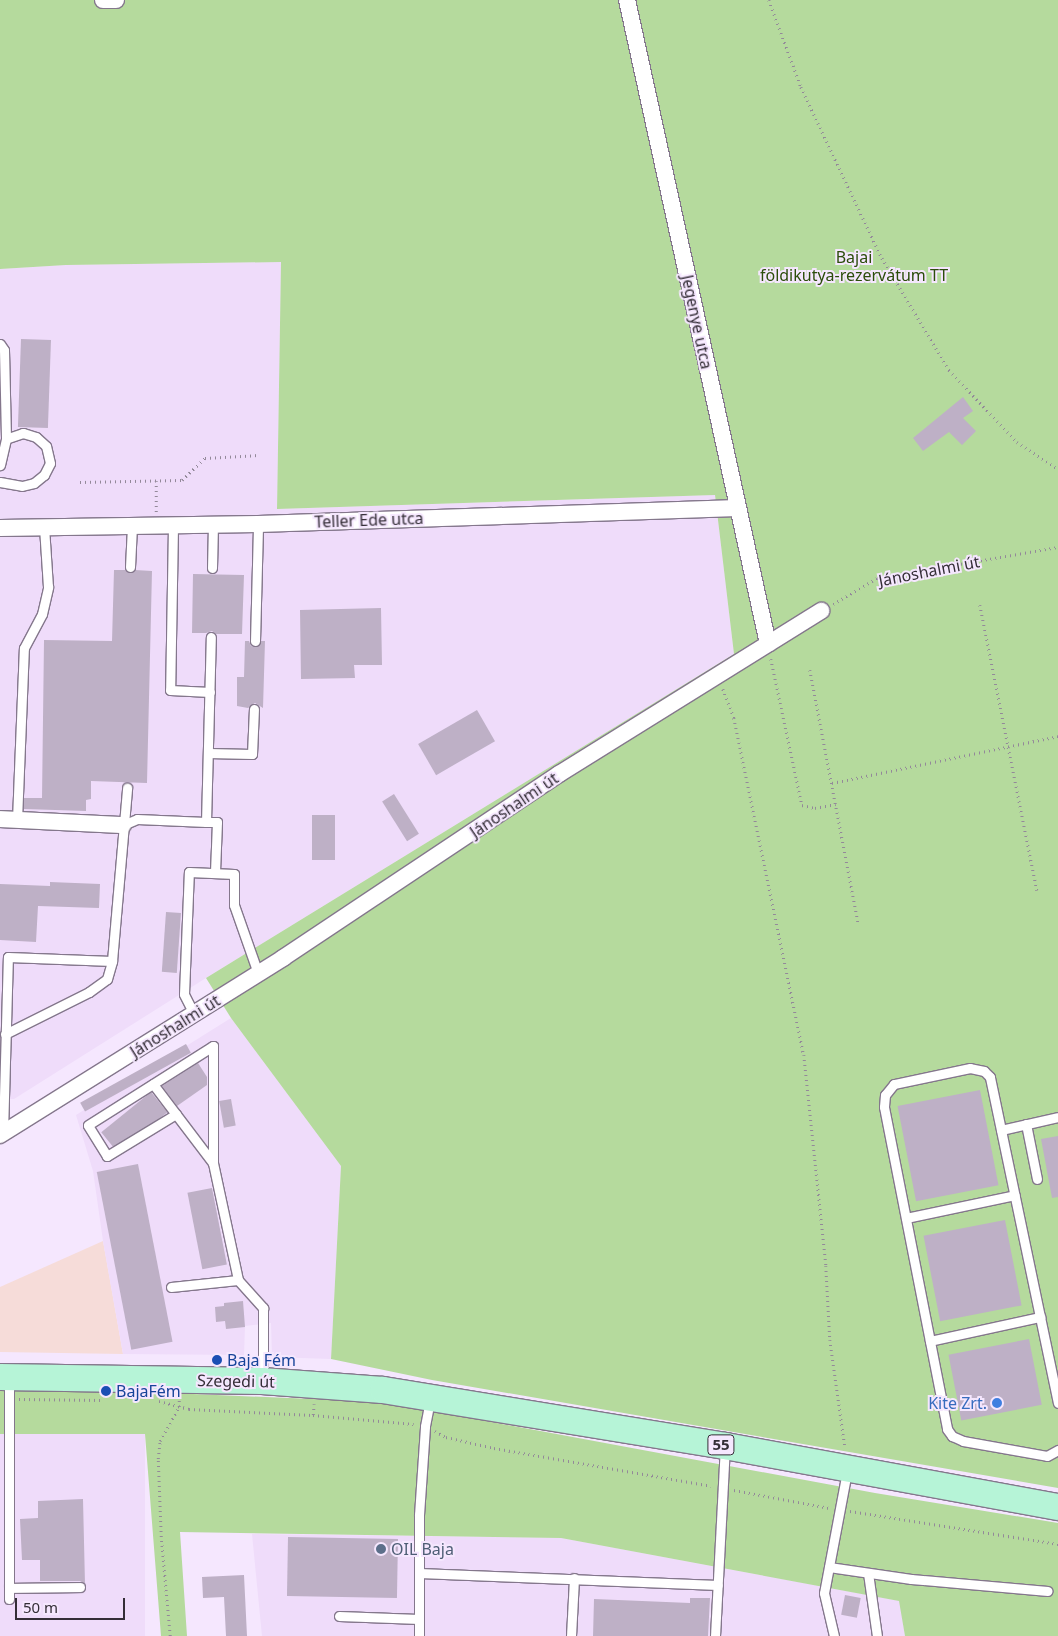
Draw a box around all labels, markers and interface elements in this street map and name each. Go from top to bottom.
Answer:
park label: Bajai földikutya-rezervátum TT [760,247,948,285]
street label: Jegenye utca [678,273,716,371]
street label: Teller Ede utca [314,509,424,531]
street label: Jánoshalmi út [877,552,981,590]
street label: Jánoshalmi út [466,768,562,842]
street label: Jánoshalmi út [126,991,224,1061]
place label: Baja Fém [227,1350,296,1370]
marker: Baja Fém [211,1354,223,1366]
street label: Szegedi út [197,1371,275,1391]
place label: BajaFém [116,1381,181,1401]
marker: BajaFém [100,1385,112,1397]
place label: Kite Zrt. [928,1393,987,1413]
marker: Kite Zrt. [991,1397,1003,1409]
road number: 55 [707,1432,735,1458]
place label: OIL Baja [391,1539,454,1559]
marker: OIL Baja [375,1543,387,1555]
scale bar [18,1588,128,1620]
text: 50 m [23,1597,58,1617]

